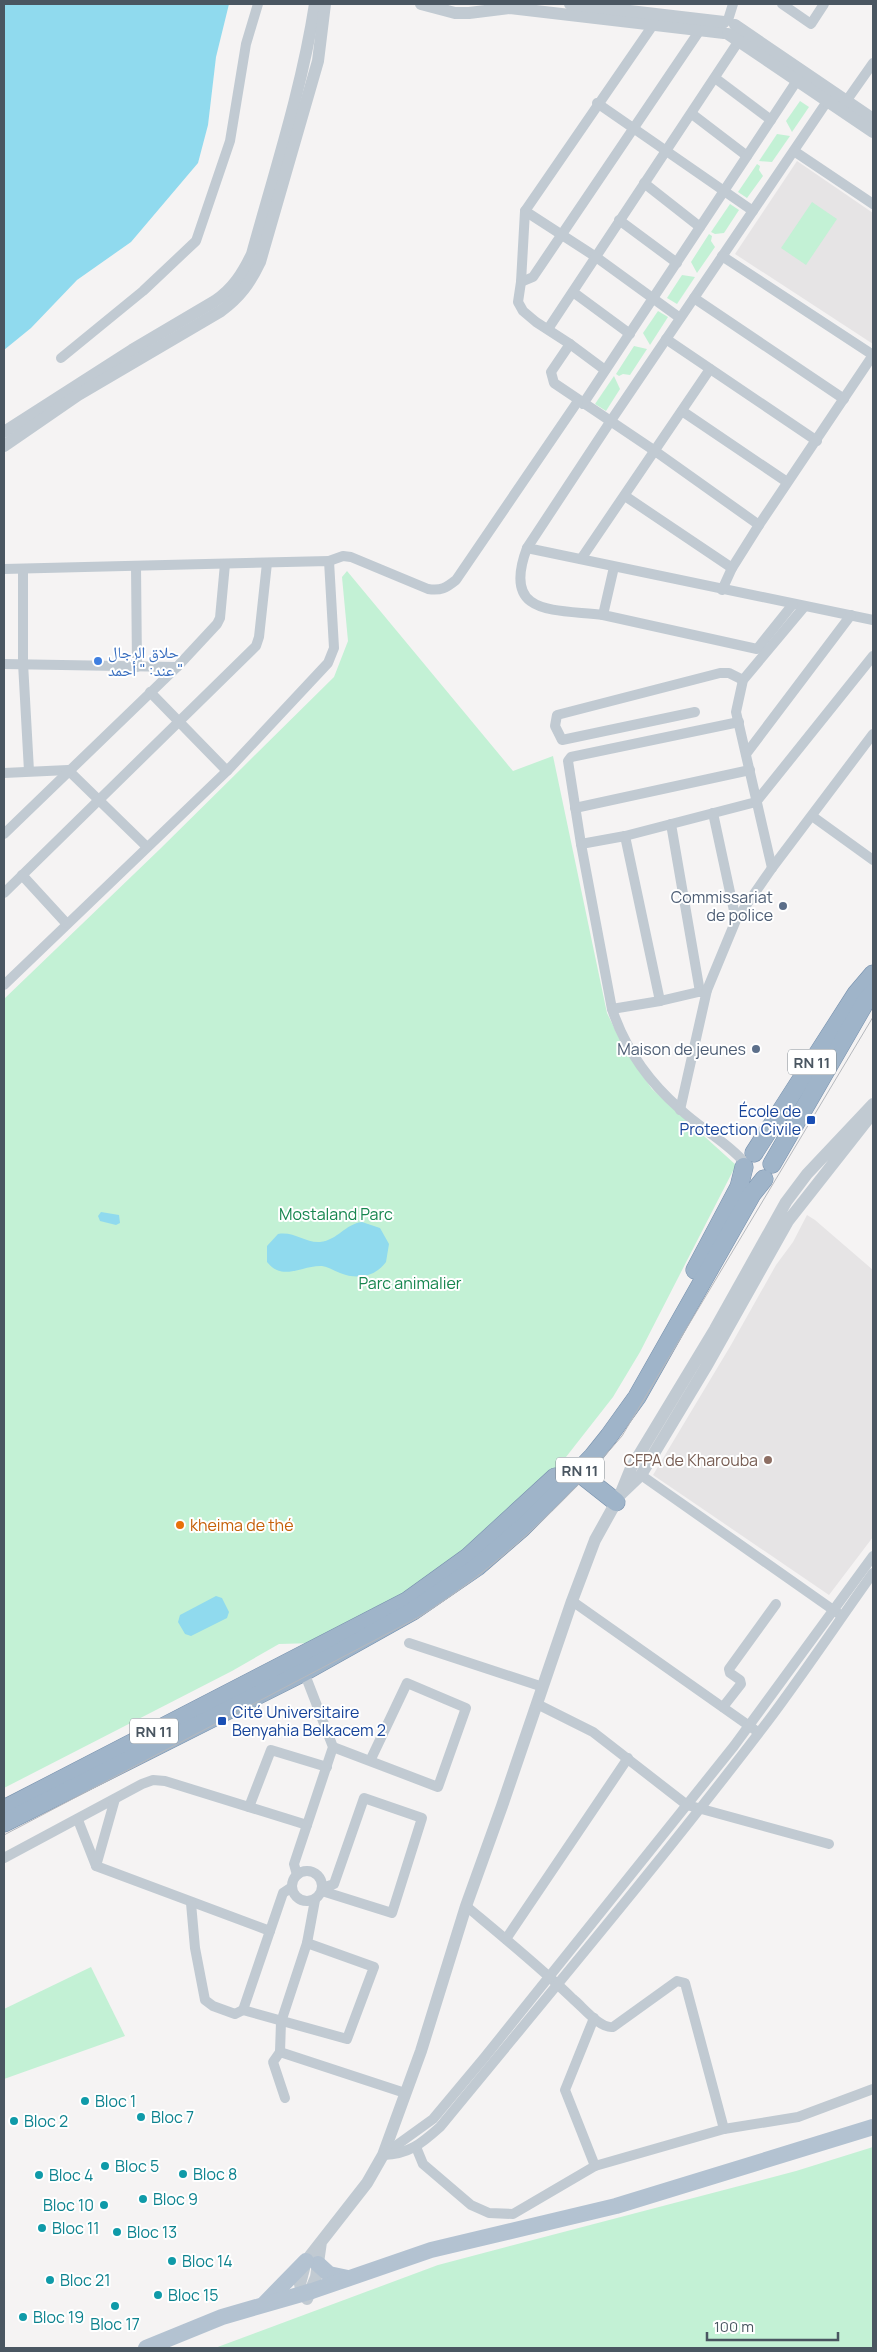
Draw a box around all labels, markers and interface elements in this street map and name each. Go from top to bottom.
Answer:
place label: حلاق الرجال عند: " أحمد " [108,641,183,681]
marker: حلاق الرجال عند: " أحمد " [92,655,104,667]
place label: Commissariat de police [671,886,773,926]
marker: Commissariat de police [777,900,789,912]
place label: Maison de jeunes [617,1038,746,1060]
marker: Maison de jeunes [750,1043,762,1055]
road number: RN 11 [788,1050,836,1074]
place label: École de Protection Civile [680,1100,801,1140]
marker: École de Protection Civile [805,1114,817,1126]
park label: Mostaland Parc [279,1203,393,1225]
park label: Parc animalier [358,1272,462,1294]
place label: CFPA de Kharouba [623,1449,758,1471]
marker: CFPA de Kharouba [762,1454,774,1466]
road number: RN 11 [556,1458,604,1482]
place label: kheima de thé [190,1514,293,1536]
marker: kheima de thé [174,1519,186,1531]
place label: Cité Universitaire Benyahia Belkacem 2 [232,1701,386,1741]
marker: Cité Universitaire Benyahia Belkacem 2 [216,1715,228,1727]
road number: RN 11 [130,1718,178,1744]
place label: Bloc 1 [95,2090,136,2112]
marker: Bloc 1 [79,2095,91,2107]
place label: Bloc 7 [151,2106,194,2128]
place label: Bloc 2 [24,2110,68,2132]
marker: Bloc 7 [135,2111,147,2123]
marker: Bloc 2 [8,2115,20,2127]
place label: Bloc 5 [115,2155,159,2177]
marker: Bloc 5 [99,2160,111,2172]
place label: Bloc 8 [193,2163,237,2185]
place label: Bloc 4 [49,2164,94,2186]
marker: Bloc 8 [177,2168,189,2180]
marker: Bloc 4 [33,2169,45,2181]
place label: Bloc 9 [153,2188,198,2210]
marker: Bloc 9 [137,2193,149,2205]
place label: Bloc 10 [43,2194,94,2216]
marker: Bloc 10 [98,2199,110,2211]
place label: Bloc 11 [52,2217,100,2239]
place label: Bloc 13 [127,2221,177,2243]
marker: Bloc 11 [36,2222,48,2234]
marker: Bloc 13 [111,2226,123,2238]
place label: Bloc 14 [182,2250,233,2272]
marker: Bloc 14 [166,2255,178,2267]
place label: Bloc 21 [60,2269,110,2291]
marker: Bloc 21 [44,2274,56,2286]
place label: Bloc 15 [168,2284,219,2306]
marker: Bloc 15 [152,2289,164,2301]
marker: Bloc 17 [109,2300,121,2312]
place label: Bloc 19 [33,2306,84,2328]
scale bar [707,2310,838,2342]
marker: Bloc 19 [17,2311,29,2323]
place label: Bloc 17 [90,2313,140,2335]
text: 100 m [714,2316,754,2337]

